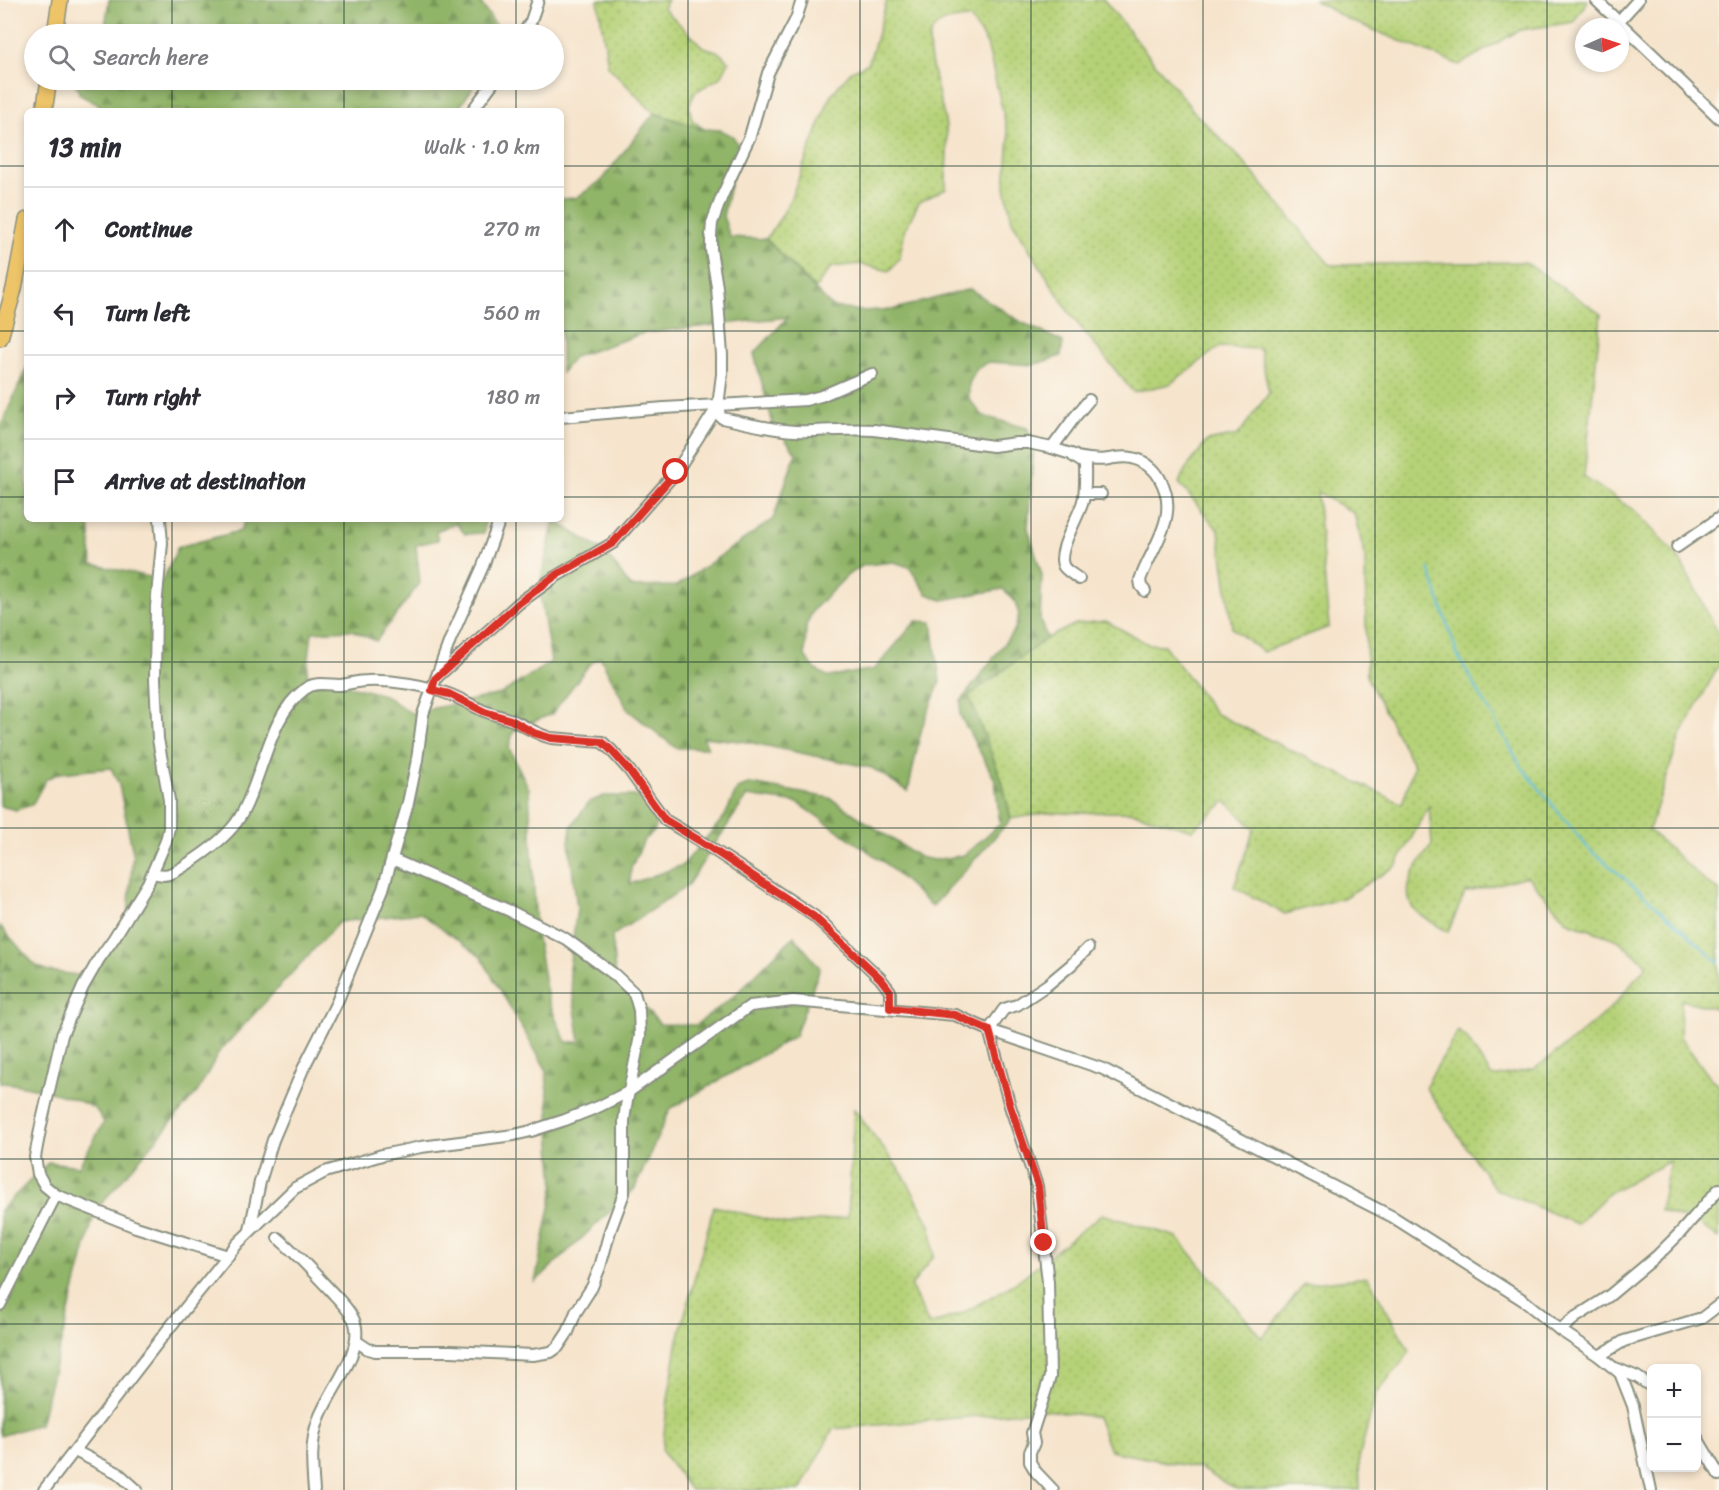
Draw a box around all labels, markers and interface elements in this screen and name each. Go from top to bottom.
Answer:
north arrow [1575,18,1629,72]
search box [24,24,564,90]
text: Search here [93,38,209,77]
icon: search [45,41,78,74]
text: 13 min [48,124,121,170]
text: Walk · 1.0 km [424,130,540,165]
text: Continue [105,210,193,249]
text: 270 m [484,212,540,247]
icon: ahead [48,213,81,246]
text: Turn left [105,294,190,333]
text: 560 m [483,296,540,331]
icon: left [48,297,81,330]
text: Turn right [105,378,200,417]
text: 180 m [486,380,540,415]
icon: right [48,381,81,414]
route start [662,458,688,484]
text: Arrive at destination [105,462,306,501]
icon: arrive [48,465,81,498]
route end [1030,1229,1056,1255]
map controls [1647,1364,1701,1472]
button: + [1647,1364,1701,1418]
button: − [1647,1418,1701,1472]

